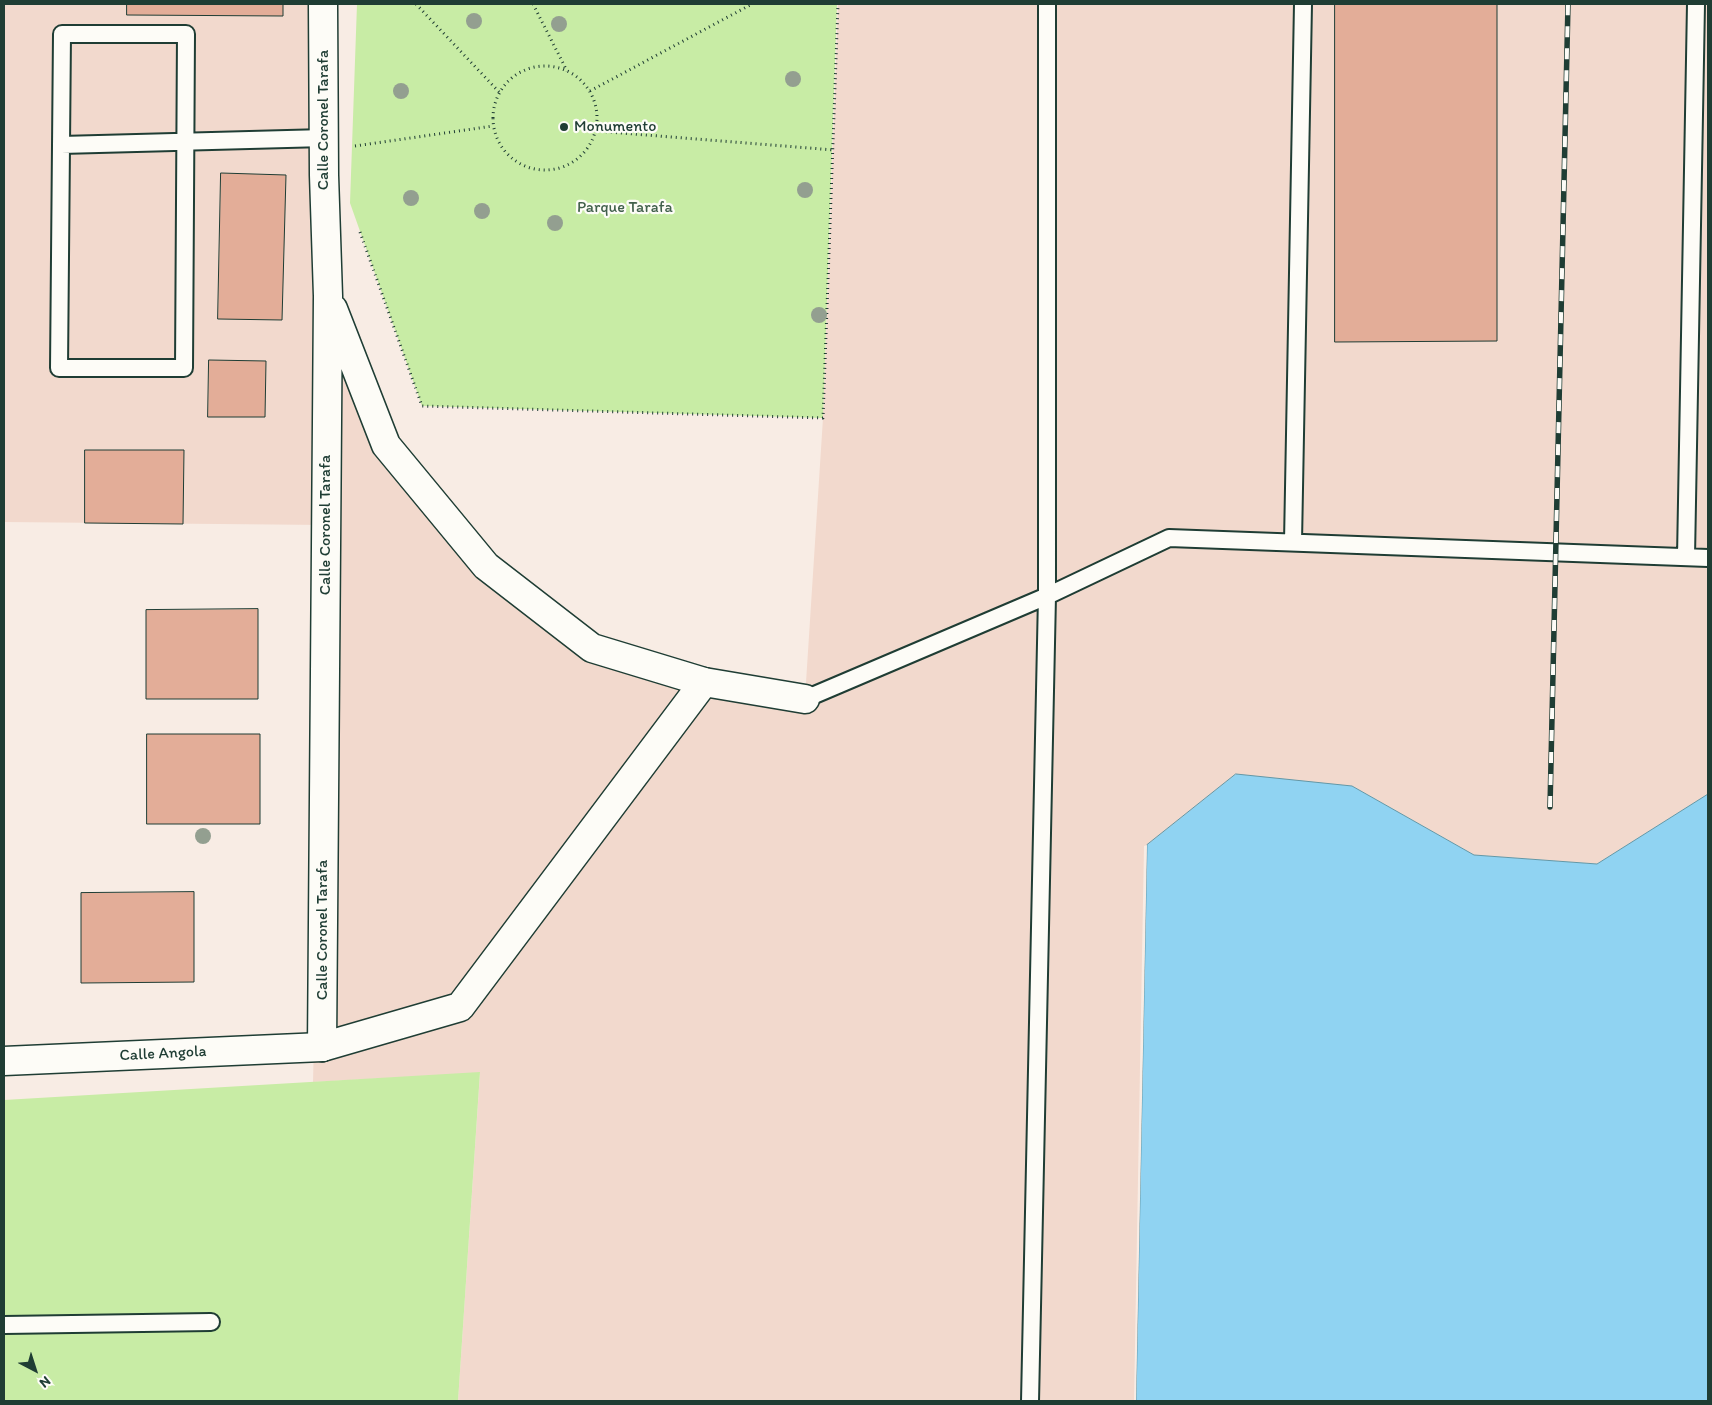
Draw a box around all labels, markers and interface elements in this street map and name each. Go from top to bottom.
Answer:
street label: Calle Coronel Tarafa [314,50,334,190]
place label: Monumento [574,117,656,137]
marker: Monumento [558,121,570,133]
park label: Parque Tarafa [577,198,673,218]
street label: Calle Coronel Tarafa [316,455,336,595]
street label: Calle Coronel Tarafa [313,860,333,1000]
street label: Calle Angola [119,1042,207,1066]
north arrow [10,1345,60,1395]
text: N [36,1372,54,1391]

